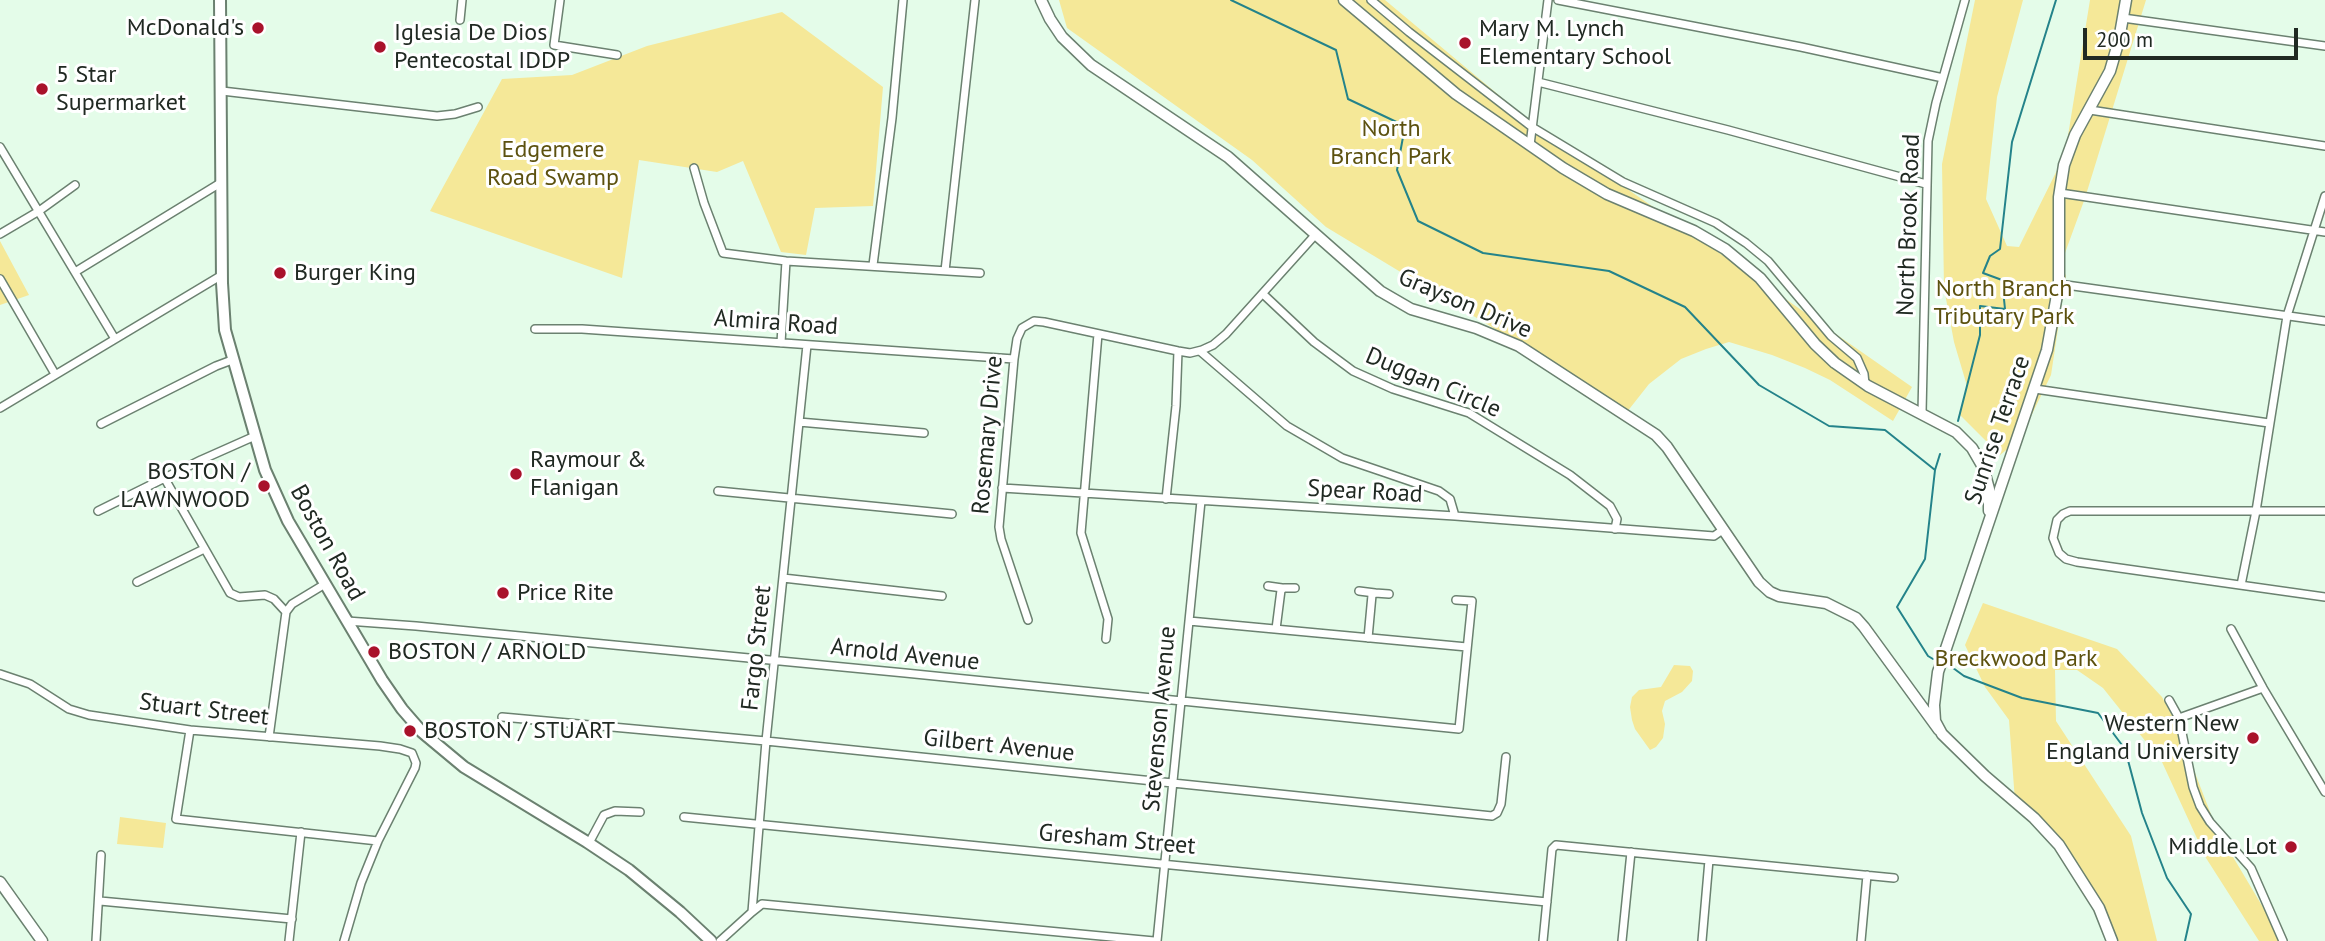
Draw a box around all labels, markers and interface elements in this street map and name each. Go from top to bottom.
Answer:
place label: McDonald's [127,14,244,42]
scale bar [2087,14,2302,58]
place label: Mary M. Lynch Elementary School [1479,15,1671,71]
place label: Iglesia De Dios Pentecostal IDDP [394,19,570,75]
marker: McDonald's [250,20,266,36]
text: 200 m [2096,26,2153,53]
marker: Mary M. Lynch Elementary School [1457,35,1473,51]
marker: Iglesia De Dios Pentecostal IDDP [372,39,388,55]
place label: 5 Star Supermarket [56,61,186,117]
marker: 5 Star Supermarket [34,81,50,97]
park label: North Branch Park [1330,115,1452,171]
street label: North Brook Road [1891,133,1927,317]
park label: Edgemere Road Swamp [487,136,619,192]
place label: Burger King [294,259,416,287]
street label: Grayson Drive [1394,263,1536,345]
marker: Burger King [272,265,288,281]
park label: North Branch Tributary Park [1933,275,2075,331]
street label: Almira Road [713,304,839,342]
street label: Duggan Circle [1361,342,1505,424]
street label: Sunrise Terrace [1959,352,2037,508]
street label: Rosemary Drive [967,354,1009,516]
place label: Raymour & Flanigan [530,446,647,502]
place label: BOSTON / LAWNWOOD [120,458,250,514]
marker: Raymour & Flanigan [508,466,524,482]
street label: Spear Road [1307,475,1423,509]
marker: BOSTON / LAWNWOOD [256,478,272,494]
street label: Boston Road [283,480,371,606]
place label: Price Rite [517,579,614,607]
street label: Fargo Street [736,584,778,712]
marker: Price Rite [495,585,511,601]
street label: Stevenson Avenue [1138,625,1182,813]
street label: Arnold Avenue [829,633,981,677]
place label: BOSTON / ARNOLD [388,638,586,666]
marker: BOSTON / ARNOLD [366,644,382,660]
park label: Breckwood Park [1935,645,2097,673]
street label: Stuart Street [138,688,270,732]
place label: Western New England University [2046,710,2239,766]
place label: BOSTON / STUART [424,717,615,745]
marker: BOSTON / STUART [402,723,418,739]
street label: Gilbert Avenue [922,724,1076,768]
marker: Western New England University [2245,730,2261,746]
street label: Gresham Street [1037,819,1197,861]
place label: Middle Lot [2168,833,2277,861]
marker: Middle Lot [2283,839,2299,855]

